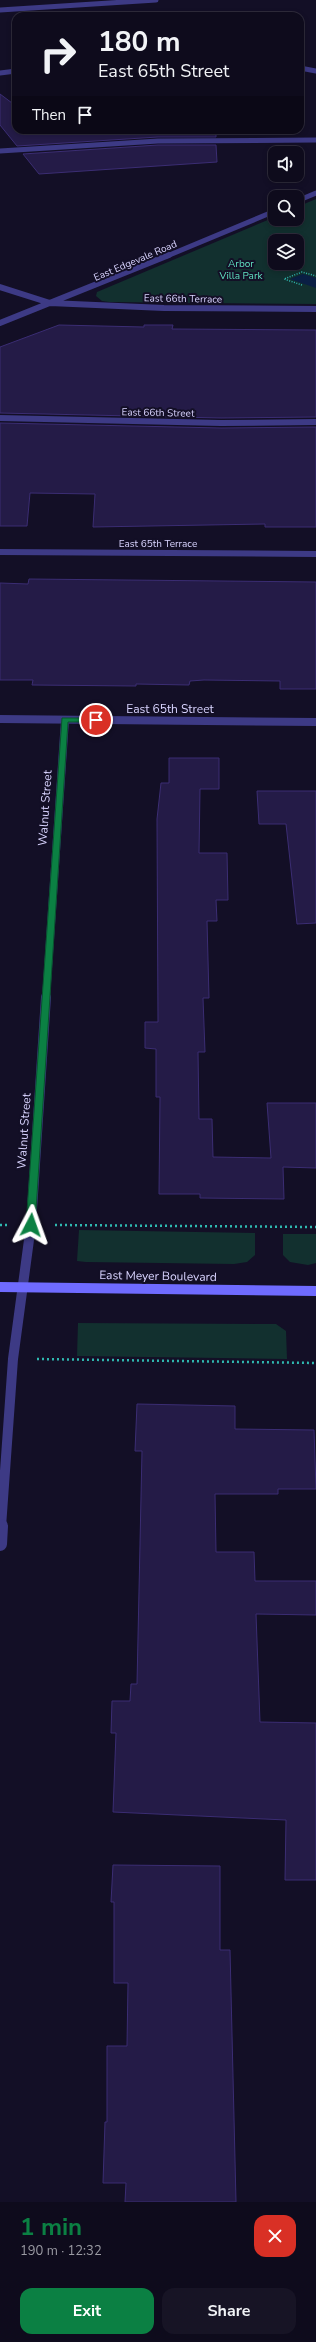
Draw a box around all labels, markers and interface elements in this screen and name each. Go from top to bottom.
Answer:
text: 180 m [98,23,181,61]
icon: right [32,28,84,80]
text: East 65th Street [98,59,229,83]
icon: arrive [74,104,96,126]
text: Then [32,105,66,125]
map controls [268,146,304,270]
button: sound [268,146,304,182]
button: search [268,190,304,226]
button: layers [268,234,304,270]
street label: East Edgevale Road [92,237,179,285]
park label: Arbor Villa Park [219,257,263,283]
street label: East 66th Terrace [144,291,222,307]
street label: East 66th Street [121,405,195,421]
street label: East 65th Terrace [119,537,197,551]
street label: East 65th Street [126,701,215,717]
pin [79,703,113,737]
icon: arrive [85,709,107,731]
street label: Walnut Street [34,769,56,846]
street label: Walnut Street [13,1092,35,1169]
position arrow [10,1204,52,1246]
street label: East Meyer Boulevard [99,1267,217,1285]
text: 1 min [20,2211,82,2243]
button: close [254,2215,296,2257]
text: 190 m · 12:32 [20,2242,102,2260]
button: Exit [20,2288,154,2334]
button: Share [162,2288,296,2334]

